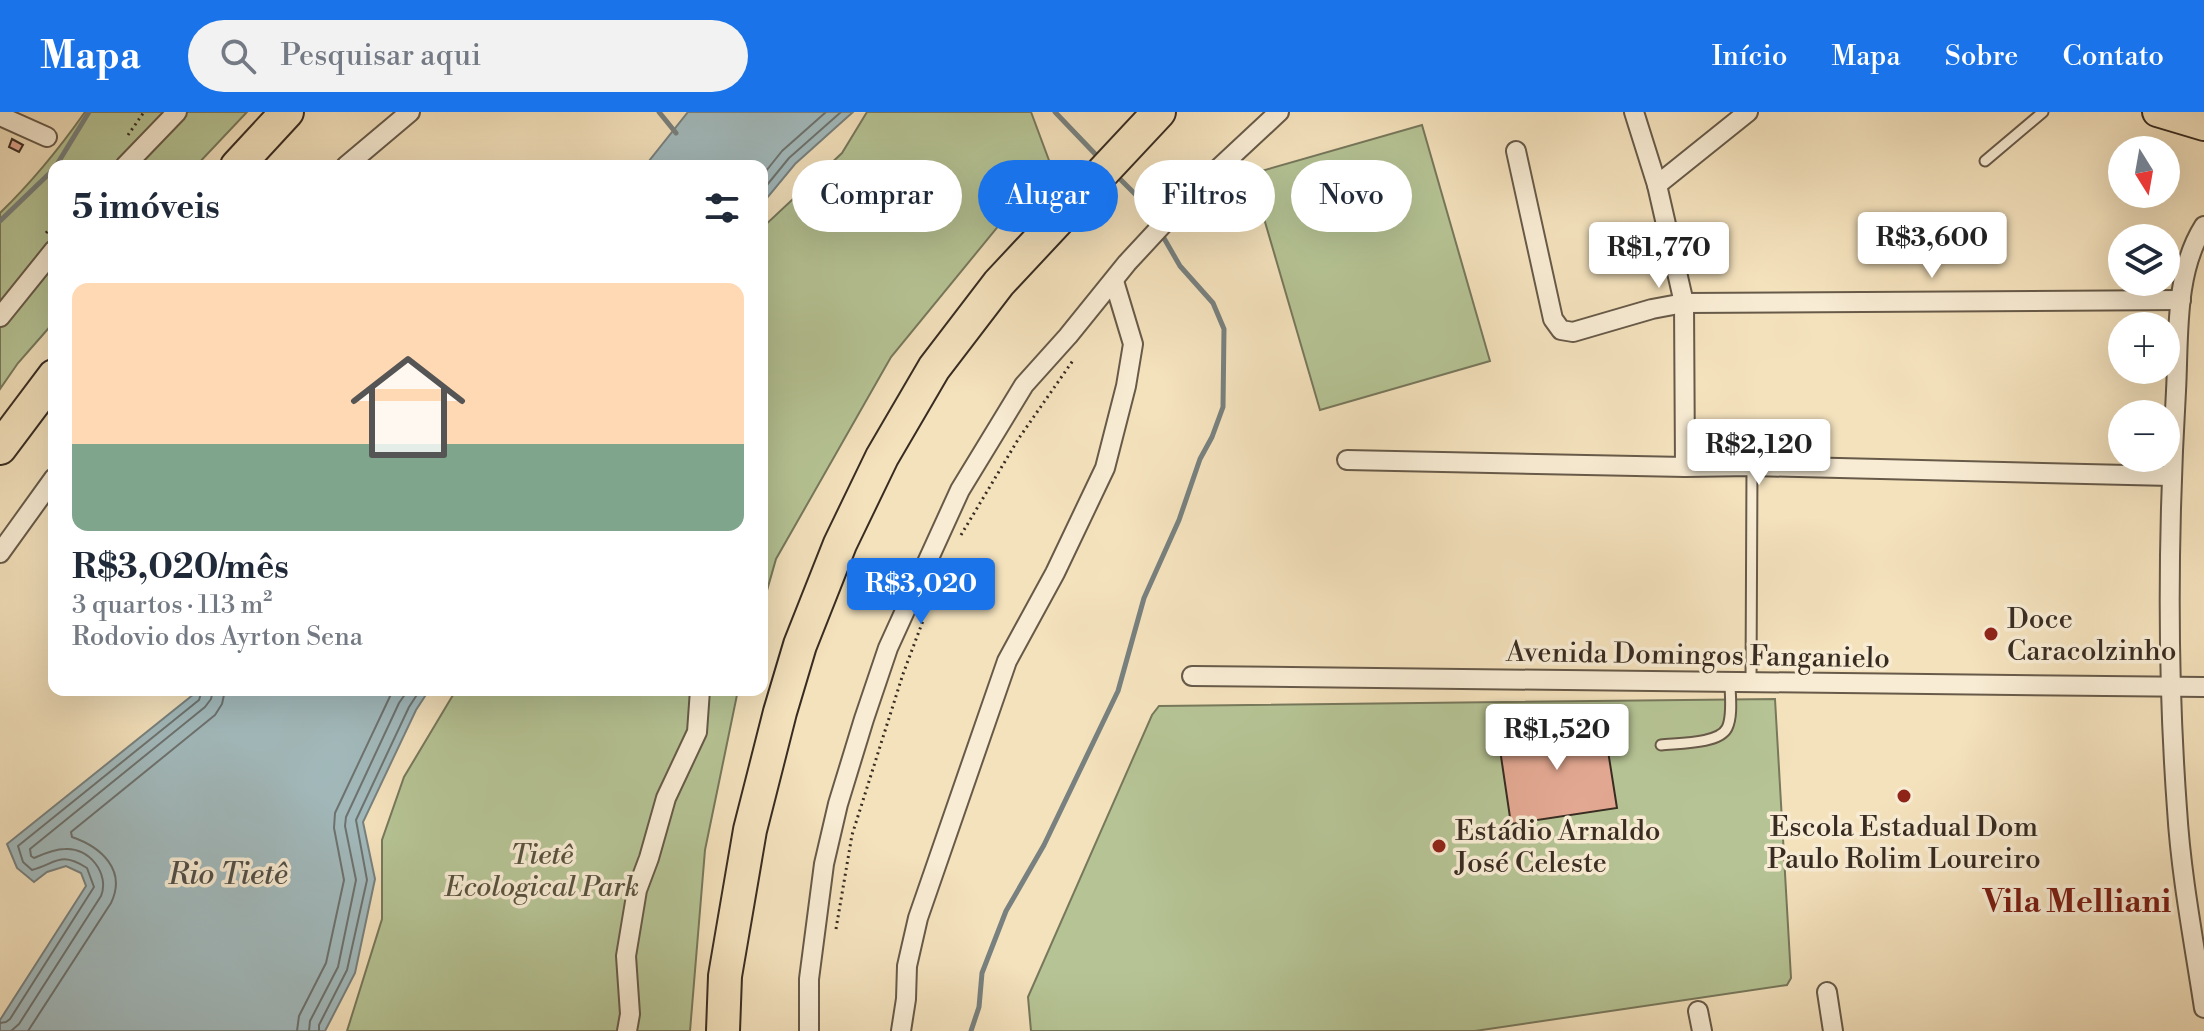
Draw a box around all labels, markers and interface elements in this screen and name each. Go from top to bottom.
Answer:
search box [188,20,748,92]
text: Mapa [40,33,140,80]
icon: search [216,34,260,78]
text: Pesquisar aqui [280,37,481,75]
text: Início [1712,39,1787,74]
text: Mapa [1831,39,1901,74]
text: Sobre [1945,39,2018,74]
text: Contato [2062,39,2164,74]
north arrow [2108,136,2180,208]
map controls [2108,136,2180,472]
chip: Comprar [792,160,962,232]
chip: Alugar [978,160,1118,232]
chip: Filtros [1134,160,1275,232]
chip: Novo [1291,160,1412,232]
icon: filters [700,186,744,230]
text: 5 imóveis [72,187,220,229]
pin: R$3,600 [1858,212,2006,280]
pin: R$1,770 [1585,222,1733,290]
text: R$3,600 [1876,222,1988,254]
button: layers [2108,224,2180,296]
text: R$1,770 [1607,232,1711,264]
button: + [2108,312,2180,384]
icon: home [336,335,480,479]
button: − [2108,400,2180,472]
pin: R$2,120 [1685,419,1833,487]
text: R$2,120 [1705,429,1813,461]
text: R$3,020/mês [72,547,289,589]
pin: R$3,020 [847,558,995,626]
text: R$3,020 [865,568,977,600]
text: 3 quartos · 113 m² [72,589,272,621]
place label: Doce Caracolzinho [2007,602,2177,669]
text: Rodovio dos Ayrton Sena [72,621,363,653]
marker: Doce Caracolzinho [1982,625,2000,643]
street label: Avenida Domingos Fanganielo [1505,635,1890,676]
pin: R$1,520 [1483,704,1631,772]
text: R$1,520 [1504,714,1610,746]
marker: Escola Estadual Dom Paulo Rolim Loureiro [1895,787,1913,805]
place label: Escola Estadual Dom Paulo Rolim Loureiro [1767,810,2041,877]
place label: Estádio Arnaldo José Celeste [1454,814,1661,881]
marker: Estádio Arnaldo José Celeste [1430,837,1448,855]
park label: Tietê Ecological Park [443,838,639,905]
water label: Rio Tietê [167,856,288,894]
district label: Vila Melliani [1982,882,2171,922]

